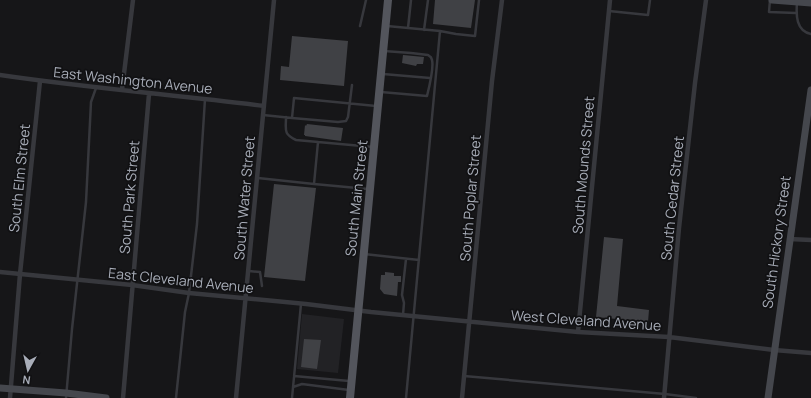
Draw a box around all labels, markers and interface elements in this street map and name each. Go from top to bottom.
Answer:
street label: East Washington Avenue [52,62,214,98]
street label: South Mounds Street [568,95,599,235]
street label: South Elm Street [4,122,34,233]
street label: South Poplar Street [455,134,485,262]
street label: South Cedar Street [656,134,688,261]
street label: South Water Street [229,135,259,261]
street label: South Main Street [340,138,372,257]
street label: South Park Street [115,139,143,255]
street label: South Hickory Street [757,174,795,310]
street label: East Cleveland Avenue [107,263,255,297]
street label: West Cleveland Avenue [510,305,662,335]
north arrow [8,350,48,390]
text: N [21,372,31,388]

